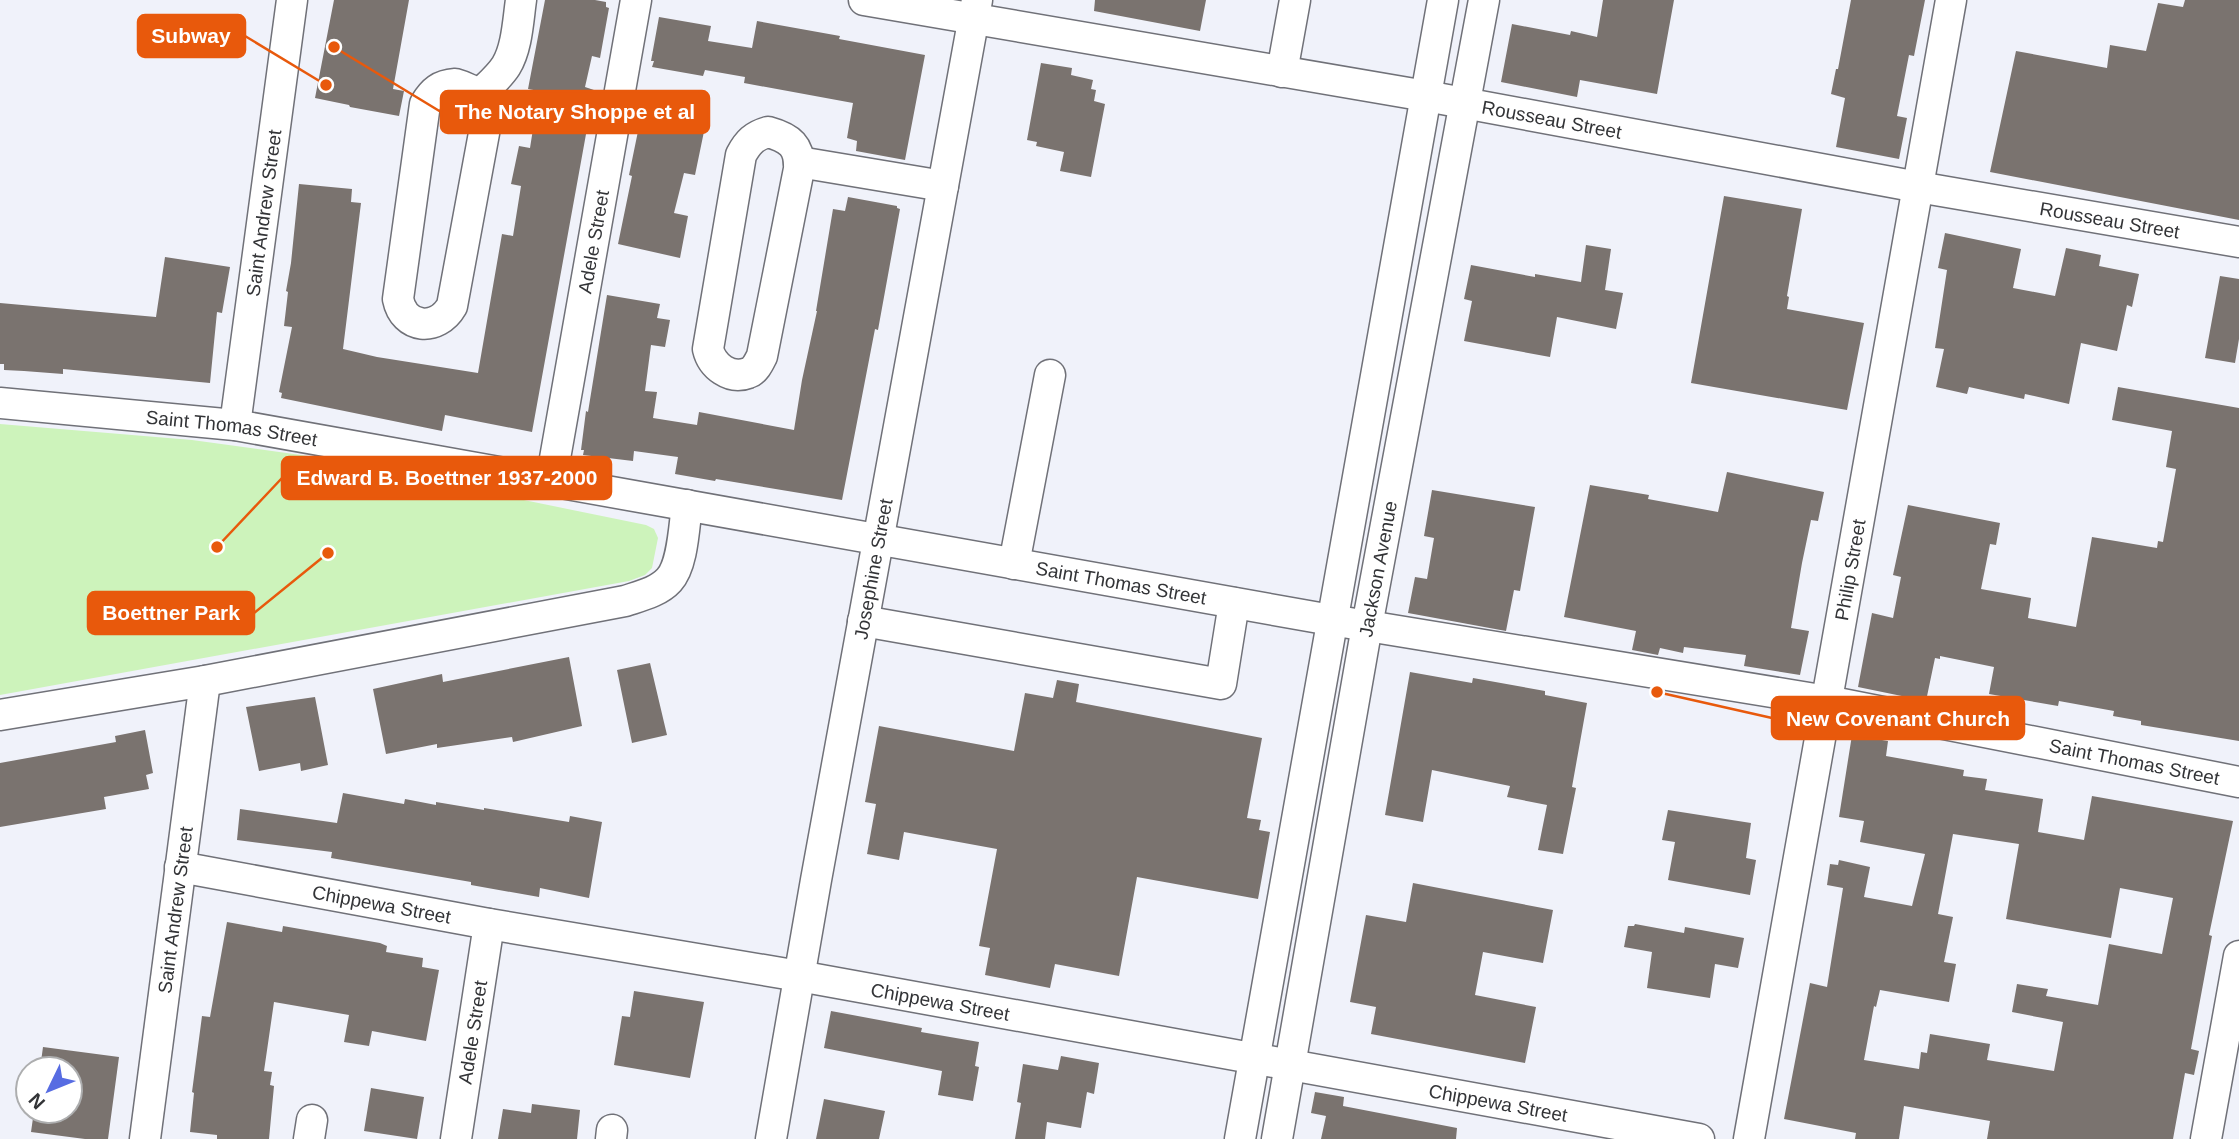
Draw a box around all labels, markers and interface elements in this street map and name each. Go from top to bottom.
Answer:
callout: Subway [138,15,245,57]
text: Subway [151,24,231,47]
callout: The Notary Shoppe et al [441,91,709,133]
street label: Rousseau Street [1480,97,1624,143]
text: The Notary Shoppe et al [455,100,695,123]
street label: Saint Andrew Street [242,128,286,298]
street label: Adele Street [574,188,613,295]
street label: Rousseau Street [2038,198,2182,243]
street label: Saint Thomas Street [145,407,320,451]
callout: Edward B. Boettner 1937-2000 [282,457,611,499]
text: Edward B. Boettner 1937-2000 [296,466,598,489]
street label: Josephine Street [850,496,897,641]
street label: Jackson Avenue [1355,499,1401,639]
street label: Philip Street [1831,517,1870,622]
street label: Saint Thomas Street [1034,558,1209,609]
callout: Boettner Park [88,592,254,634]
text: Boettner Park [102,601,240,624]
callout: New Covenant Church [1772,697,2024,739]
text: New Covenant Church [1786,707,2010,730]
street label: Saint Thomas Street [2047,735,2222,789]
street label: Saint Andrew Street [154,825,197,995]
street label: Chippewa Street [310,882,453,928]
street label: Adele Street [455,978,491,1086]
street label: Chippewa Street [869,979,1012,1025]
north arrow [14,1055,84,1125]
street label: Chippewa Street [1427,1080,1570,1126]
text: N [25,1089,49,1113]

